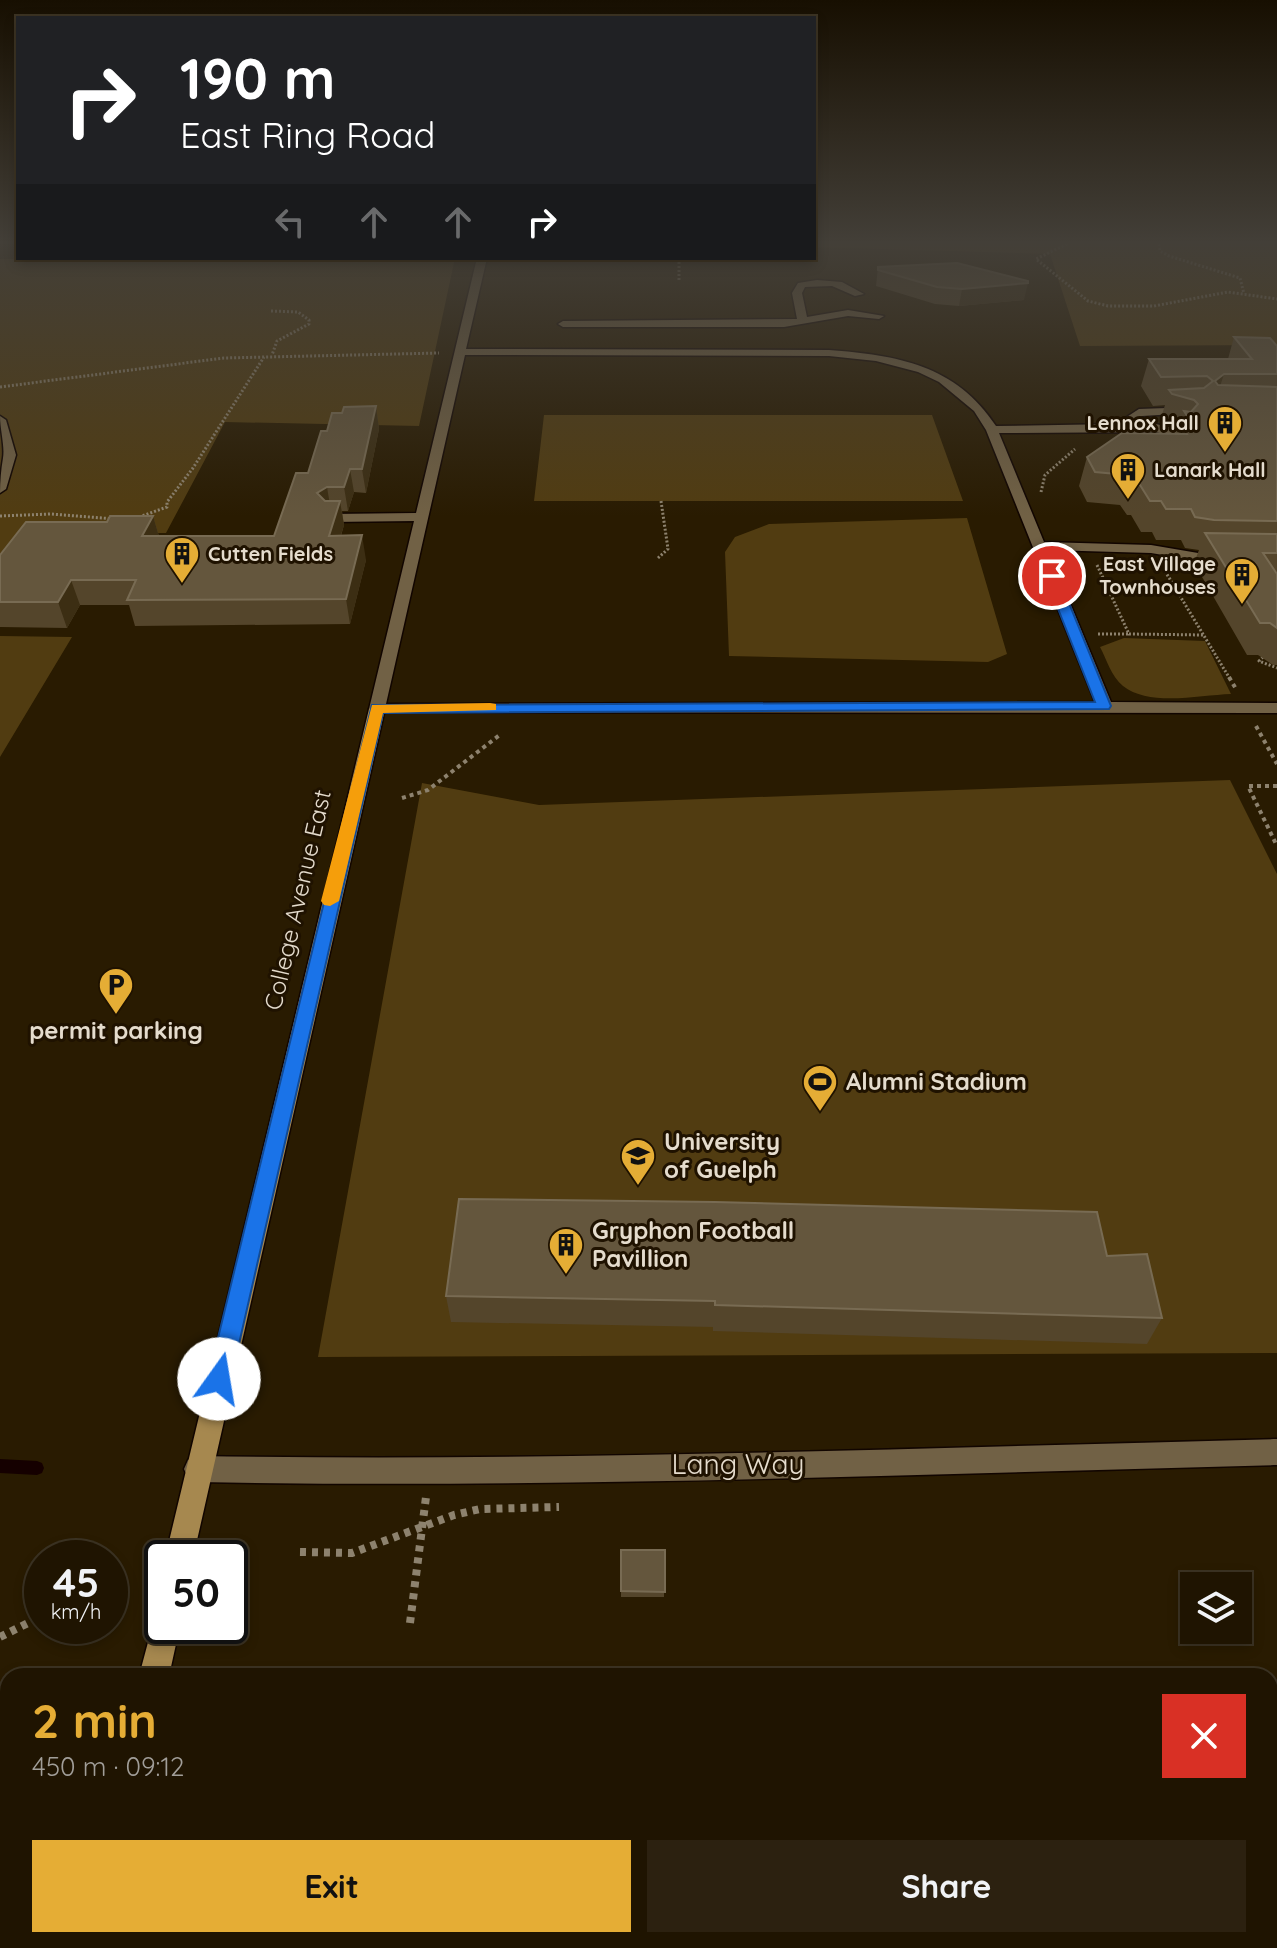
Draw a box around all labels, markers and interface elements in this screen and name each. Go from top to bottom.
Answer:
text: 190 m [180,43,335,113]
icon: right [48,48,152,152]
text: East Ring Road [180,112,435,157]
icon: left [268,200,312,244]
icon: ahead [352,200,396,244]
icon: ahead [436,200,480,244]
icon: right [520,200,564,244]
building icon: Lennox Hall [1206,404,1244,454]
place label: Lennox Hall [1087,410,1199,435]
building icon: Lanark Hall [1109,451,1147,501]
place label: Lanark Hall [1154,457,1266,482]
building icon: Cutten Fields [163,535,201,585]
place label: Cutten Fields [208,541,333,566]
pin [1018,542,1086,610]
place label: East Village Townhouses [1099,551,1216,599]
icon: arrive [1030,554,1074,598]
building icon: East Village Townhouses [1223,556,1261,606]
street label: College Avenue East [257,787,337,1013]
parking icon: permit parking [97,966,135,1016]
place label: permit parking [29,1015,203,1045]
sports icon: Alumni Stadium [801,1063,839,1113]
place label: Alumni Stadium [846,1066,1027,1096]
place label: University of Guelph [664,1126,780,1184]
school or university icon: University of Guelph [619,1137,657,1187]
place label: Gryphon Football Pavillion [592,1215,794,1273]
building icon: Gryphon Football Pavillion [547,1226,585,1276]
position arrow [177,1337,261,1421]
street label: Lang Way [672,1446,804,1481]
speed limit sign: 50 [144,1540,248,1644]
text: 45 [53,1557,99,1607]
map controls [1180,1572,1252,1644]
button: layers [1180,1572,1252,1644]
text: km/h [51,1599,101,1624]
text: 2 min [32,1690,157,1750]
button: close [1162,1694,1246,1778]
text: 450 m · 09:12 [32,1750,184,1783]
button: Exit [32,1840,631,1932]
button: Share [647,1840,1246,1932]

